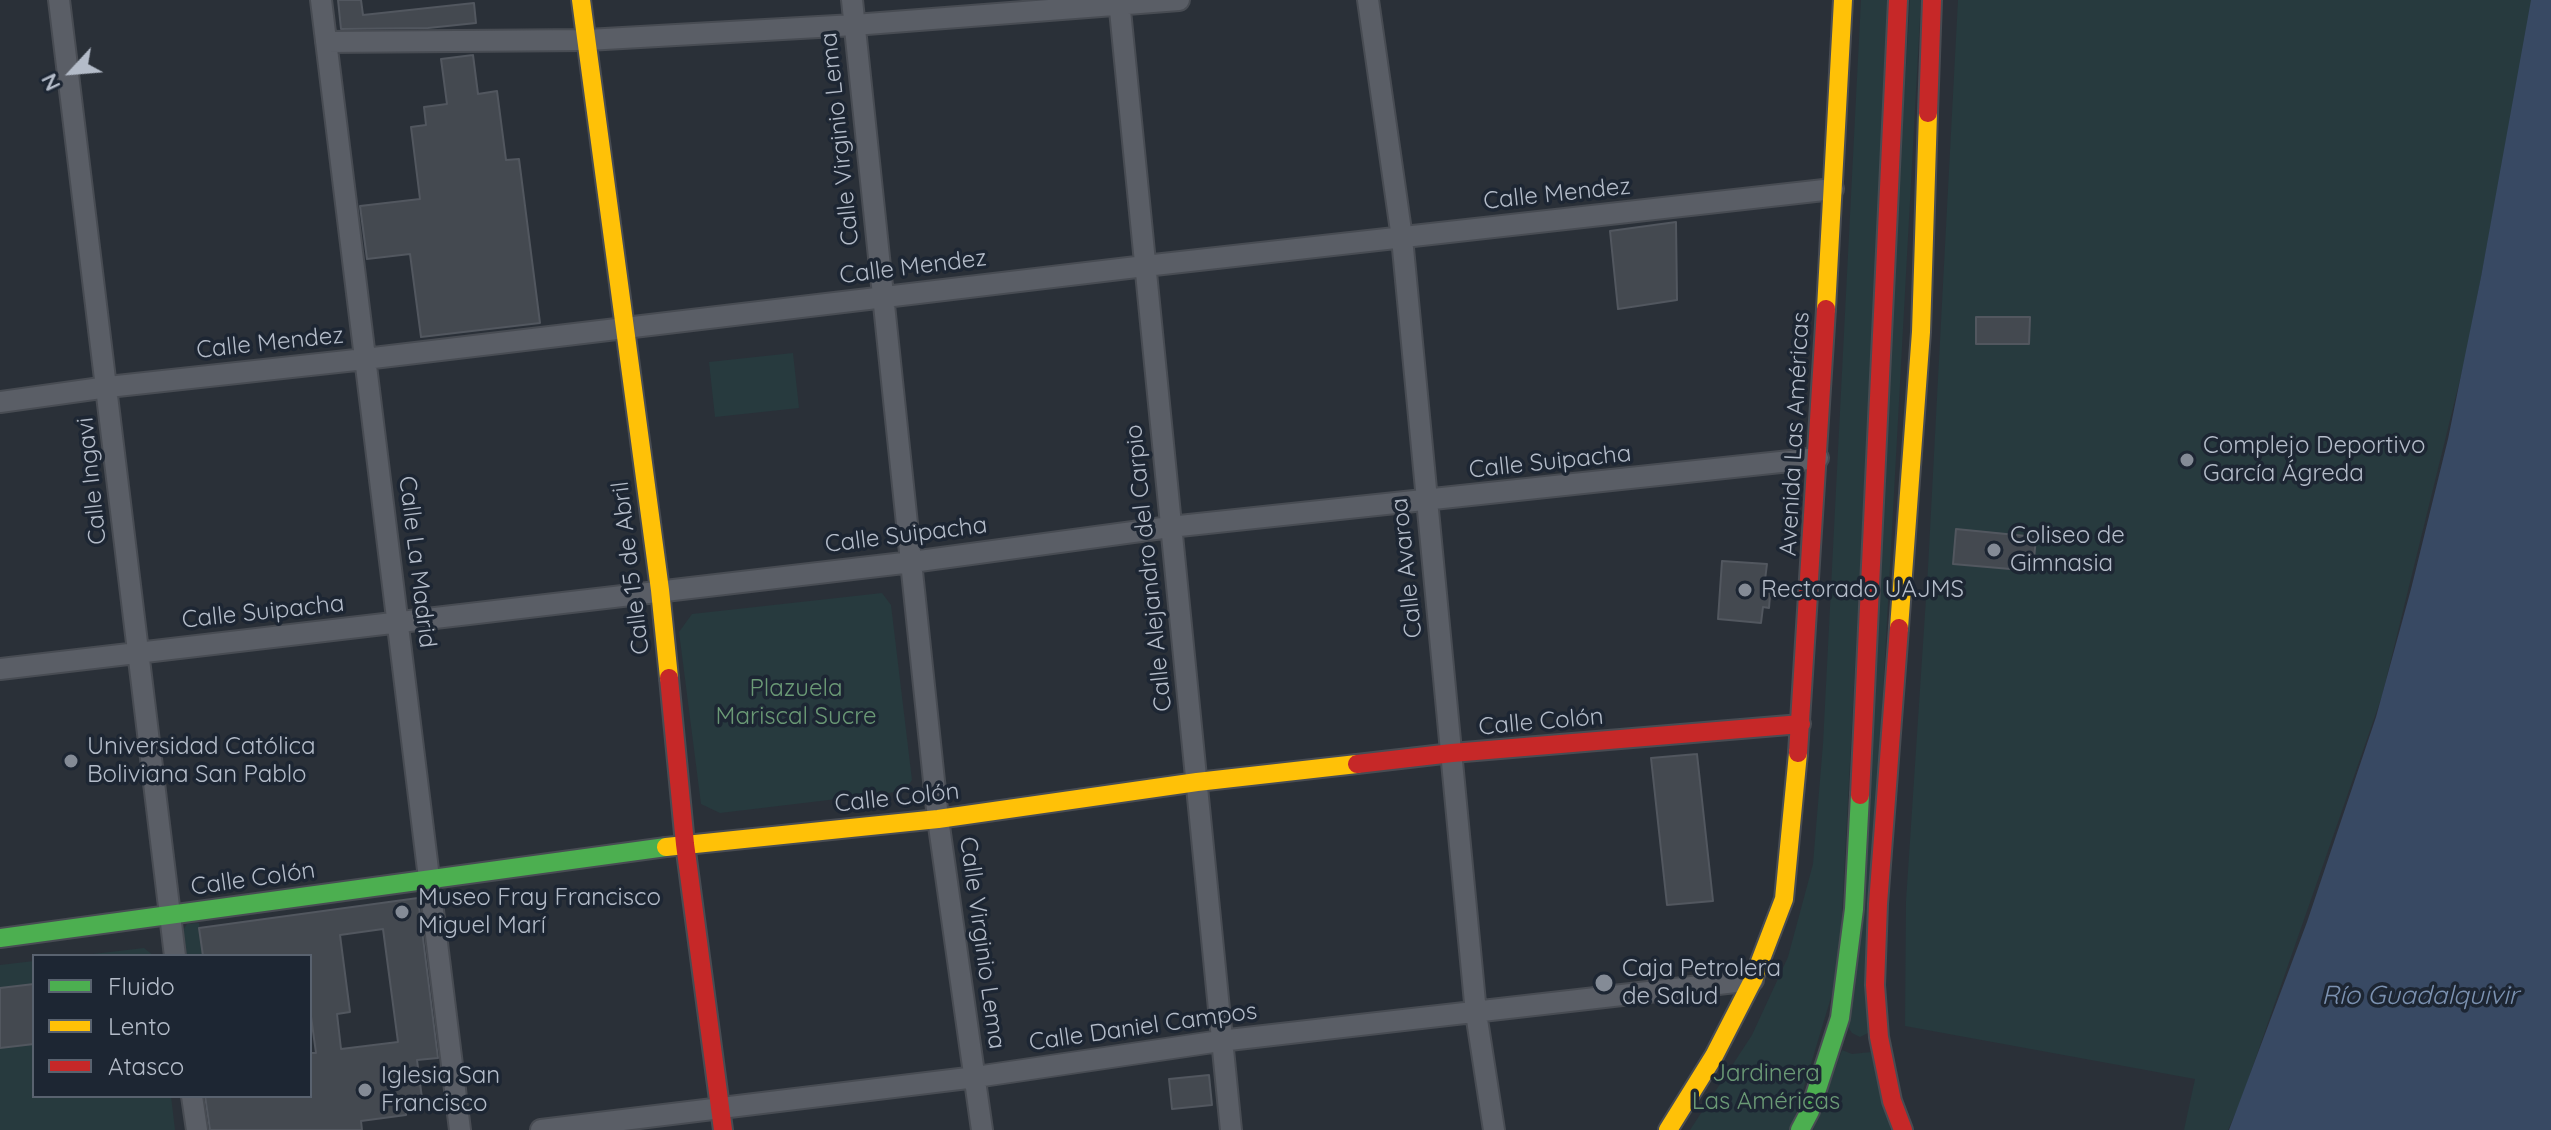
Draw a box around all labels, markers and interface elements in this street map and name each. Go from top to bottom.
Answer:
street label: Calle Virginio Lema [814,31,866,247]
north arrow [32,32,112,112]
text: N [34,69,67,96]
street label: Calle Mendez [1482,172,1632,216]
street label: Calle Mendez [838,244,988,290]
street label: Avenida Las Américas [1774,311,1816,557]
street label: Calle Mendez [195,321,345,365]
street label: Calle Ingavi [71,416,113,546]
street label: Calle Alejandro del Carpio [1120,423,1178,713]
place label: Complejo Deportivo García Ágreda [2203,432,2426,488]
street label: Calle Suipacha [1467,439,1633,485]
marker: Complejo Deportivo García Ágreda [2178,451,2196,469]
street label: Calle La Madrid [392,474,442,650]
street label: Calle 15 de Abril [606,480,656,656]
street label: Calle Avaroa [1385,496,1429,640]
street label: Calle Suipacha [823,511,989,559]
place label: Coliseo de Gimnasia [2010,522,2125,578]
marker: Coliseo de Gimnasia [1985,541,2003,559]
place label: Rectorado UAJMS [1761,576,1964,604]
marker: Rectorado UAJMS [1736,581,1754,599]
street label: Calle Suipacha [180,589,346,635]
park label: Plazuela Mariscal Sucre [716,675,876,731]
street label: Calle Colón [1477,702,1605,742]
place label: Universidad Católica Boliviana San Pablo [87,733,316,789]
marker: Universidad Católica Boliviana San Pablo [62,752,80,770]
street label: Calle Colón [833,777,961,819]
street label: Calle Virginio Lema [953,835,1011,1051]
street label: Calle Colón [189,856,317,902]
place label: Museo Fray Francisco Miguel Marí [418,884,661,940]
marker: Museo Fray Francisco Miguel Marí [393,903,411,921]
legend [32,954,312,1098]
place label: Caja Petrolera de Salud [1622,955,1781,1011]
text: Fluido [108,971,175,1001]
marker: Caja Petrolera de Salud [1593,972,1615,994]
water label: Río Guadalquivir [2321,980,2519,1012]
street label: Calle Daniel Campos [1027,997,1259,1057]
text: Lento [108,1011,171,1041]
text: Atasco [108,1051,184,1081]
park label: Jardinera Las Américas [1692,1060,1840,1116]
place label: Iglesia San Francisco [381,1062,500,1118]
marker: Iglesia San Francisco [356,1081,374,1099]

